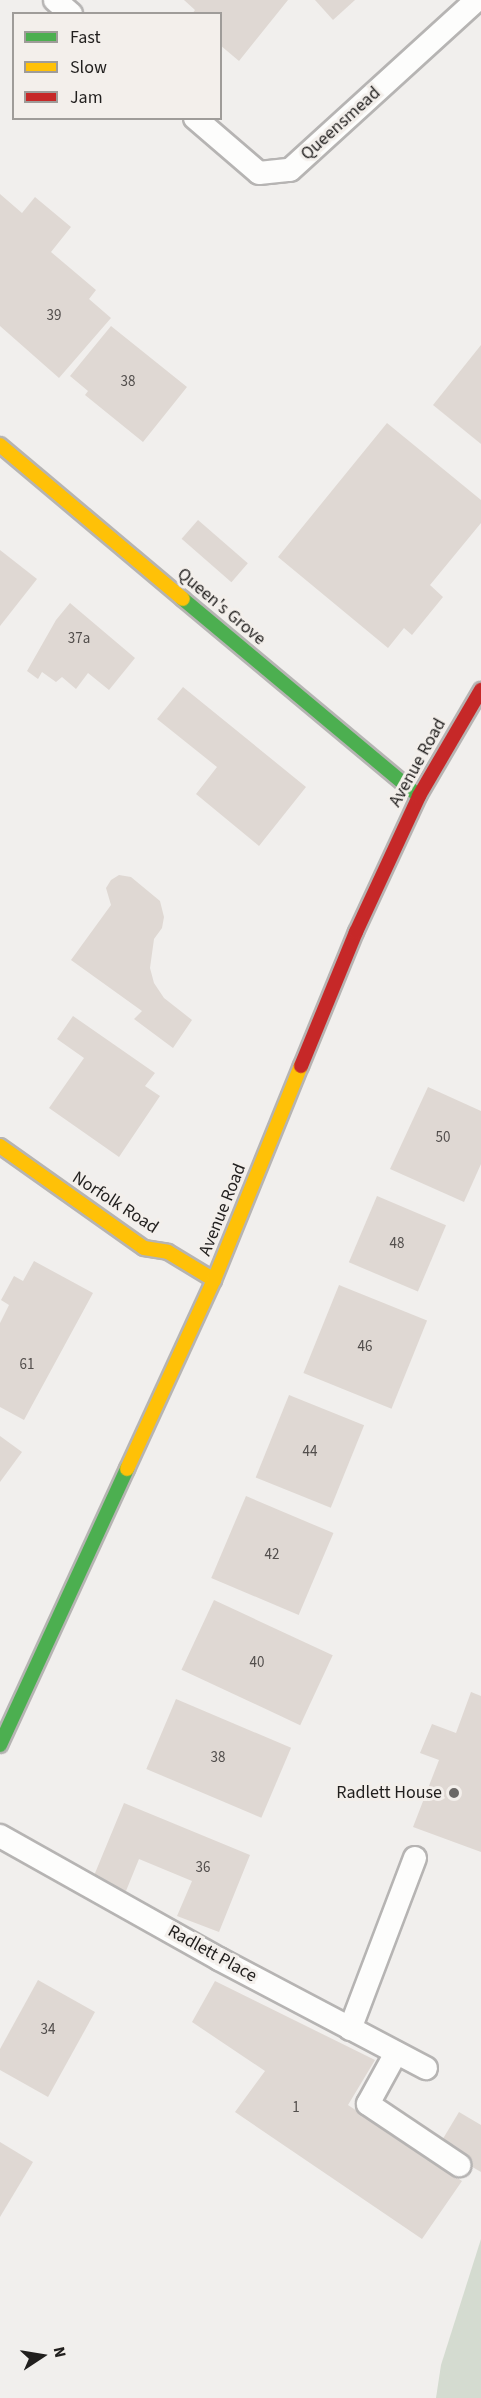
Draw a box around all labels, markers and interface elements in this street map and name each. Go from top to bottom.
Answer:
legend [12,12,222,120]
text: Fast [70,25,101,50]
text: Slow [70,55,107,80]
street label: Queensmead [297,83,385,165]
text: Jam [70,85,103,110]
house number: 39 [47,307,61,325]
house number: 38 [121,373,135,391]
street label: Queen's Grove [172,564,270,650]
house number: 37a [68,630,90,648]
street label: Avenue Road [385,715,451,811]
house number: 50 [436,1129,450,1147]
street label: Avenue Road [195,1161,251,1259]
street label: Norfolk Road [68,1167,162,1239]
house number: 48 [390,1235,404,1253]
house number: 46 [358,1338,372,1356]
house number: 61 [20,1356,34,1374]
house number: 44 [303,1443,317,1461]
house number: 42 [265,1546,279,1564]
house number: 40 [250,1654,264,1672]
house number: 38 [211,1749,225,1767]
place label: Radlett House [336,1782,442,1804]
marker: Radlett House [447,1786,461,1800]
house number: 36 [196,1859,210,1877]
street label: Radlett Place [164,1921,260,1987]
house number: 34 [41,2021,55,2039]
house number: 1 [292,2099,300,2117]
north arrow [12,2326,72,2386]
text: N [48,2345,71,2360]

